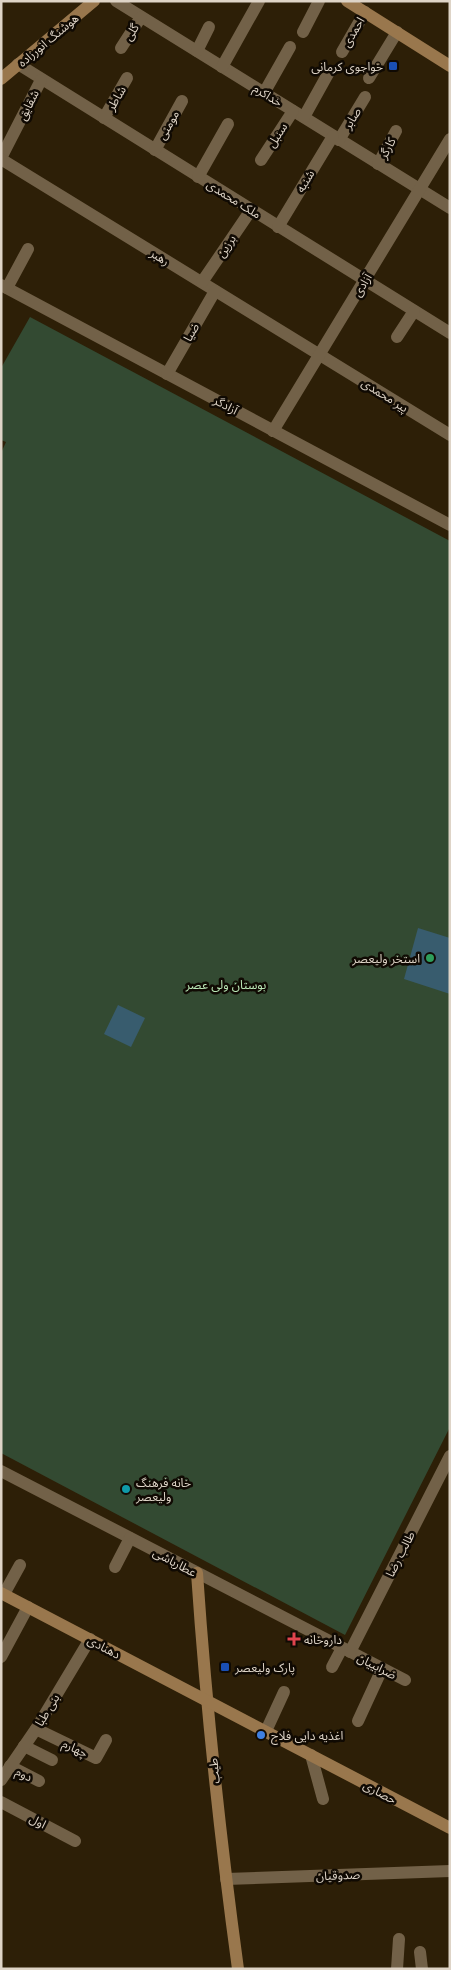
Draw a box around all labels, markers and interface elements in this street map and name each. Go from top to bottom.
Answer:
street label: هوشنگ انورزاده [15,10,82,70]
street label: احمدی [338,14,368,50]
street label: گلی [120,20,143,43]
place label: خواجوی کرمانی [311,59,383,74]
marker: خواجوی کرمانی [387,60,399,72]
street label: خداکرم [250,80,285,111]
street label: شاطر [103,83,129,114]
street label: شقایق [14,87,43,123]
street label: صابر [339,104,364,132]
street label: مومنی [154,108,182,142]
street label: سنبل [264,120,291,150]
street label: کارگر [375,134,399,162]
street label: شنبه [293,167,318,195]
street label: ملک محمدی [204,176,264,222]
street label: برزین [213,232,239,260]
street label: رهبر [147,245,172,269]
street label: آزادی [349,270,375,299]
street label: ضیا [180,320,202,344]
street label: پیر محمدی [358,375,411,416]
street label: آزادگر [210,392,241,418]
place label: استخر ولیعصر [351,951,420,966]
marker: استخر ولیعصر [424,952,436,964]
park label: بوستان ولی عصر [185,977,266,992]
place label: خانه فرهنگ ولیعصر [135,1475,191,1504]
marker: خانه فرهنگ ولیعصر [120,1483,132,1495]
street label: طالب رضا [382,1529,418,1580]
street label: عطارباشی [151,1544,199,1580]
street label: دهنادی [85,1632,123,1662]
place label: داروخانه [304,1632,342,1647]
marker: داروخانه [288,1633,300,1645]
street label: ضرابییان [355,1650,399,1682]
place label: پارک ولیعصر [234,1660,295,1676]
marker: پارک ولیعصر [219,1661,231,1673]
street label: بنی طبا [32,1691,63,1729]
place label: اغذیه دایی فلاح [271,1728,343,1745]
marker: اغذیه دایی فلاح [255,1729,267,1741]
street label: چهارم [59,1736,90,1762]
street label: طیب [205,1757,223,1785]
street label: دوم [12,1764,35,1786]
street label: حصاری [361,1777,399,1807]
street label: اول [27,1810,49,1832]
street label: صدوقیان [316,1867,360,1883]

